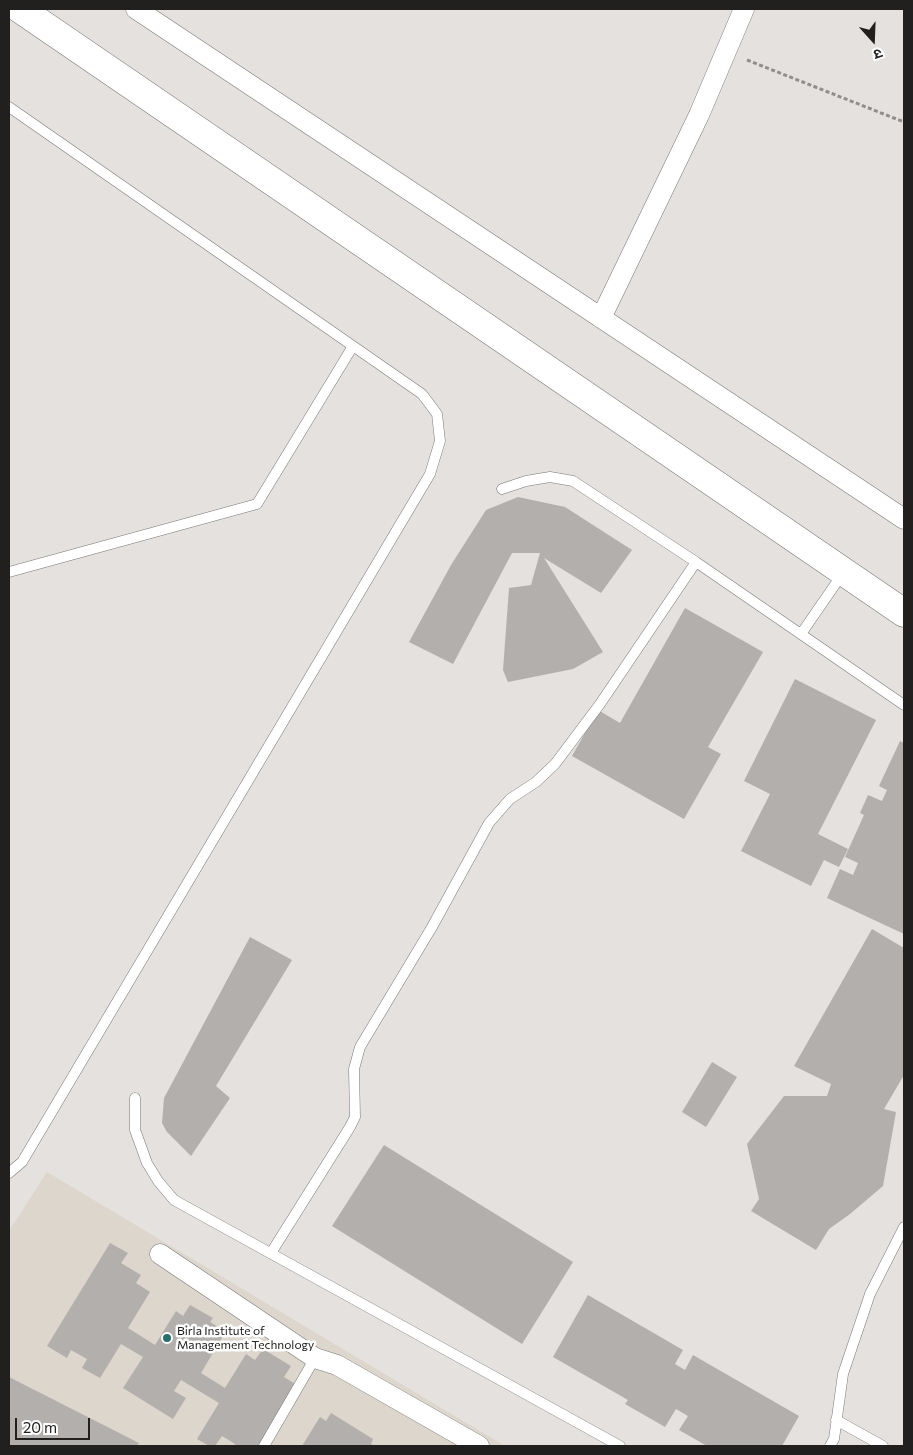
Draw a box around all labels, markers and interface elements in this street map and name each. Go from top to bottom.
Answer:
north arrow [848,15,898,65]
text: उ [872,45,885,64]
place label: Birla Institute of Management Technology [177,1324,314,1352]
marker: Birla Institute of Management Technology [161,1332,173,1344]
scale bar [18,1408,92,1440]
text: 20 m [23,1418,57,1436]

